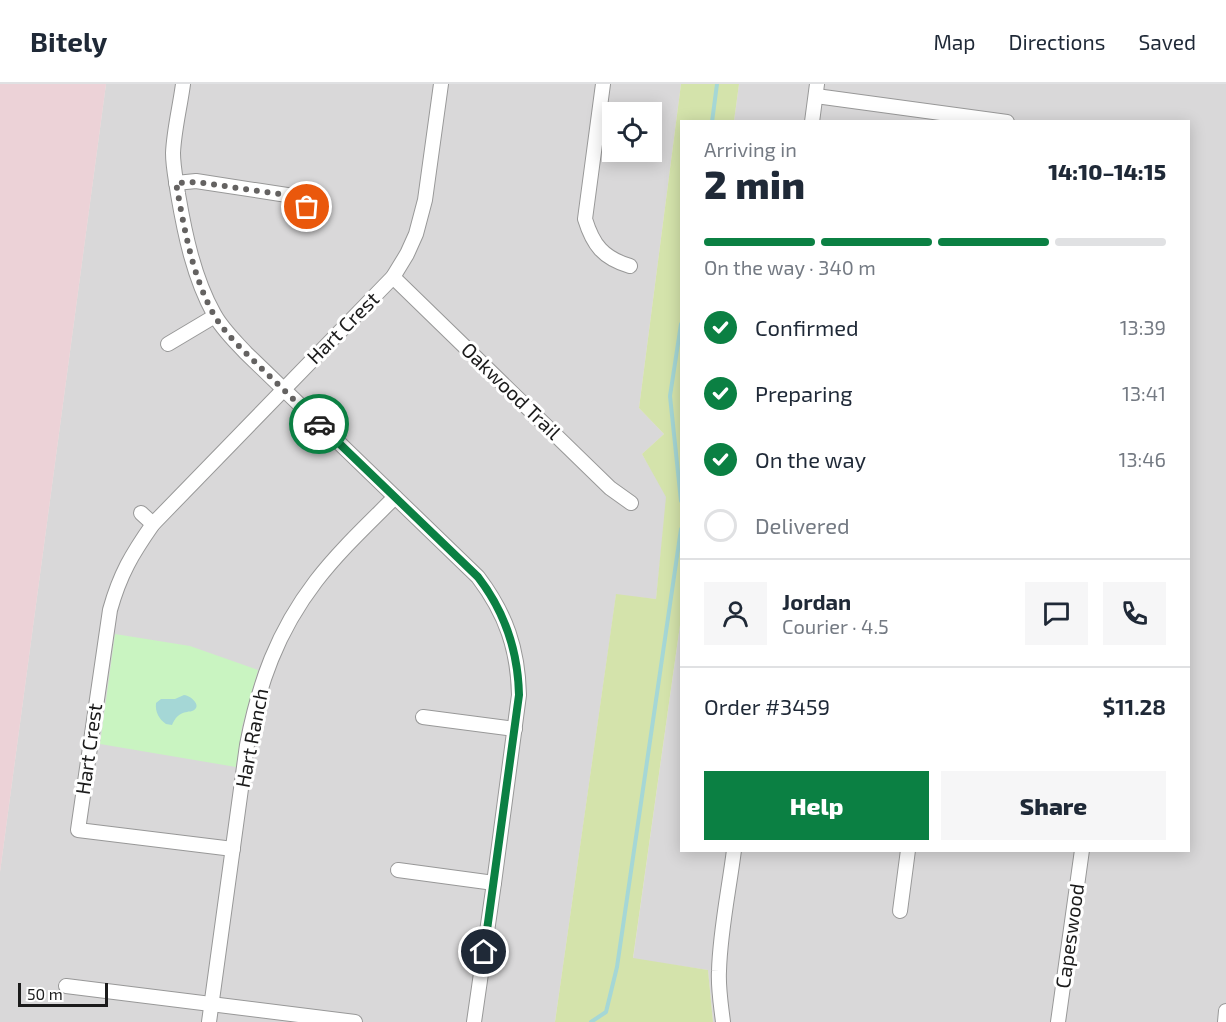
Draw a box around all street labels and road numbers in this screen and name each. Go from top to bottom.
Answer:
street label: Hart Crest [301,286,384,368]
street label: Oakwood Trail [457,337,566,444]
street label: Hart Ranch [230,686,272,790]
street label: Hart Crest [70,701,106,796]
street label: Capeswood [1050,882,1088,990]

